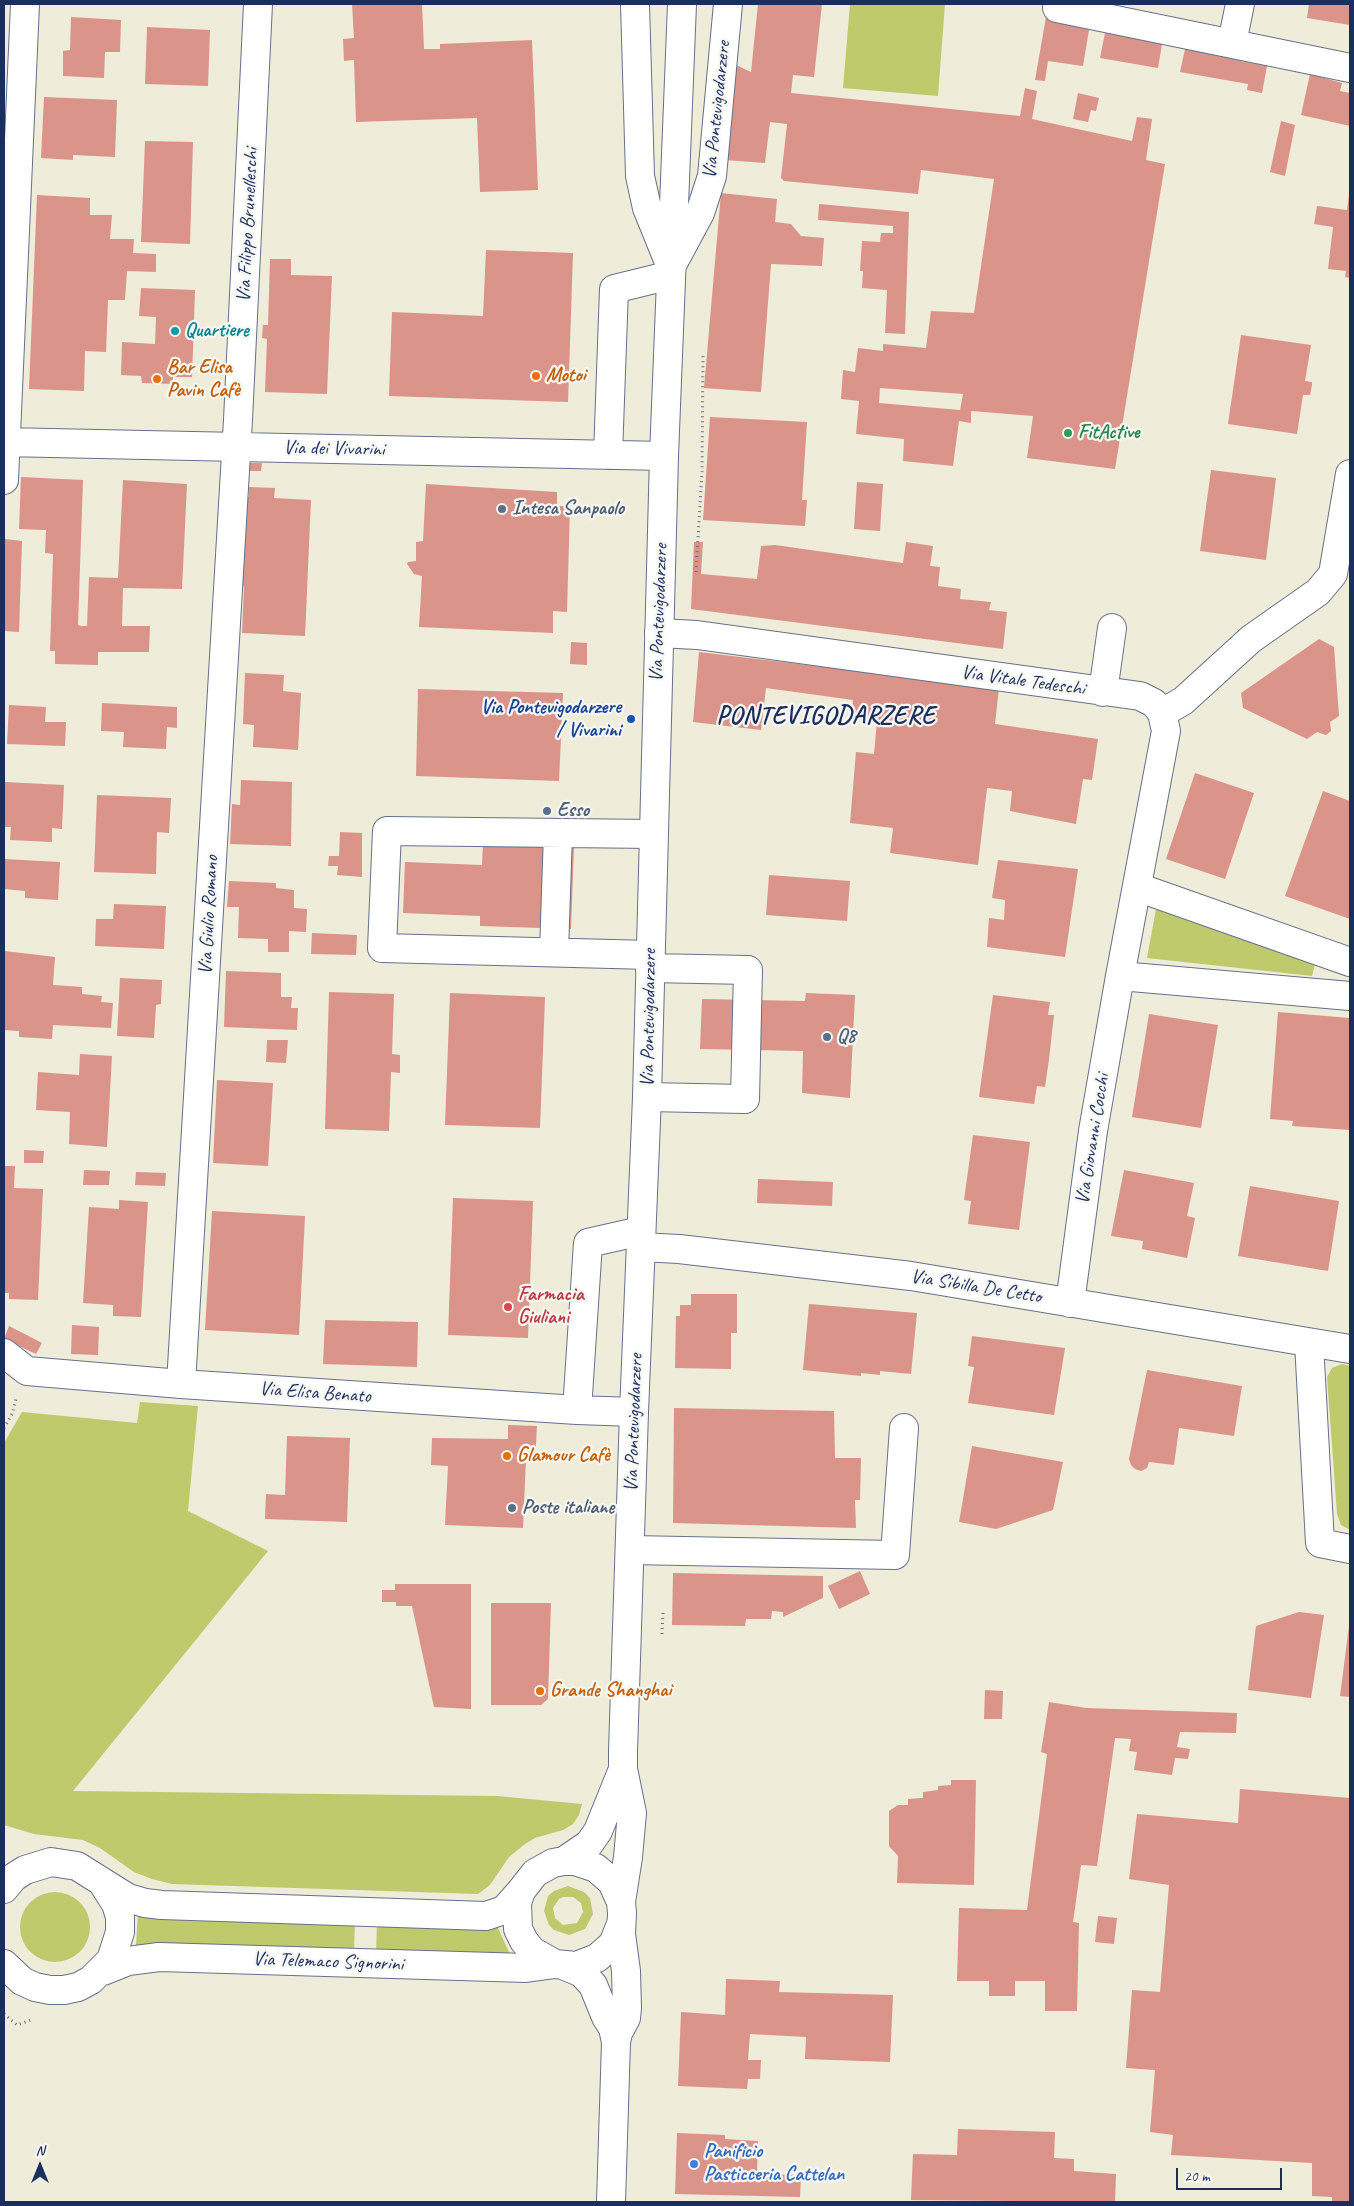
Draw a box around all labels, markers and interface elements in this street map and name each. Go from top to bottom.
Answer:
street label: Via Pontevigodarzere [698,40,736,180]
street label: Via Filippo Brunelleschi [232,147,264,303]
place label: Quartiere [185,319,249,343]
marker: Quartiere [169,325,181,337]
place label: Bar Elisa Pavin Cafè [167,356,240,403]
place label: Motoi [546,364,586,388]
marker: Motoi [530,370,542,382]
marker: Bar Elisa Pavin Cafè [151,373,163,385]
place label: FitActive [1078,421,1139,445]
marker: FitActive [1062,427,1074,439]
street label: Via dei Vivarini [283,436,385,462]
place label: Intesa Sanpaolo [512,497,624,521]
marker: Intesa Sanpaolo [496,503,508,515]
street label: Via Pontevigodarzere [645,543,673,683]
street label: Via Vitale Tedeschi [960,660,1086,702]
place label: Via Pontevigodarzere / Vivarini [480,696,621,743]
district label: PONTEVIGODARZERE [714,701,938,731]
marker: Via Pontevigodarzere / Vivarini [625,713,637,725]
place label: Esso [557,799,589,823]
marker: Esso [541,805,553,817]
street label: Via Giulio Romano [194,855,224,975]
street label: Via Pontevigodarzere [636,949,662,1087]
place label: Q8 [837,1025,856,1049]
marker: Q8 [821,1031,833,1043]
street label: Via Giovanni Cocchi [1071,1072,1115,1206]
street label: Via Sibilla De Cetto [909,1265,1043,1309]
place label: Farmacia Giuliani [518,1283,584,1330]
marker: Farmacia Giuliani [502,1301,514,1313]
street label: Via Pontevigodarzere [620,1353,648,1493]
street label: Via Elisa Benato [259,1377,371,1409]
place label: Glamour Cafè [517,1444,609,1468]
marker: Glamour Cafè [501,1450,513,1462]
place label: Poste italiane [522,1496,614,1520]
marker: Poste italiane [506,1502,518,1514]
place label: Grande Shanghai [550,1679,671,1703]
marker: Grande Shanghai [534,1685,546,1697]
street label: Via Telemaco Signorini [252,1947,404,1977]
place label: Panificio Pasticceria Cattelan [704,2140,844,2187]
north arrow [15,2141,65,2191]
text: N [36,2142,44,2159]
marker: Panificio Pasticceria Cattelan [688,2158,700,2170]
scale bar [1179,2158,1285,2190]
text: 20 m [1184,2167,1210,2186]

